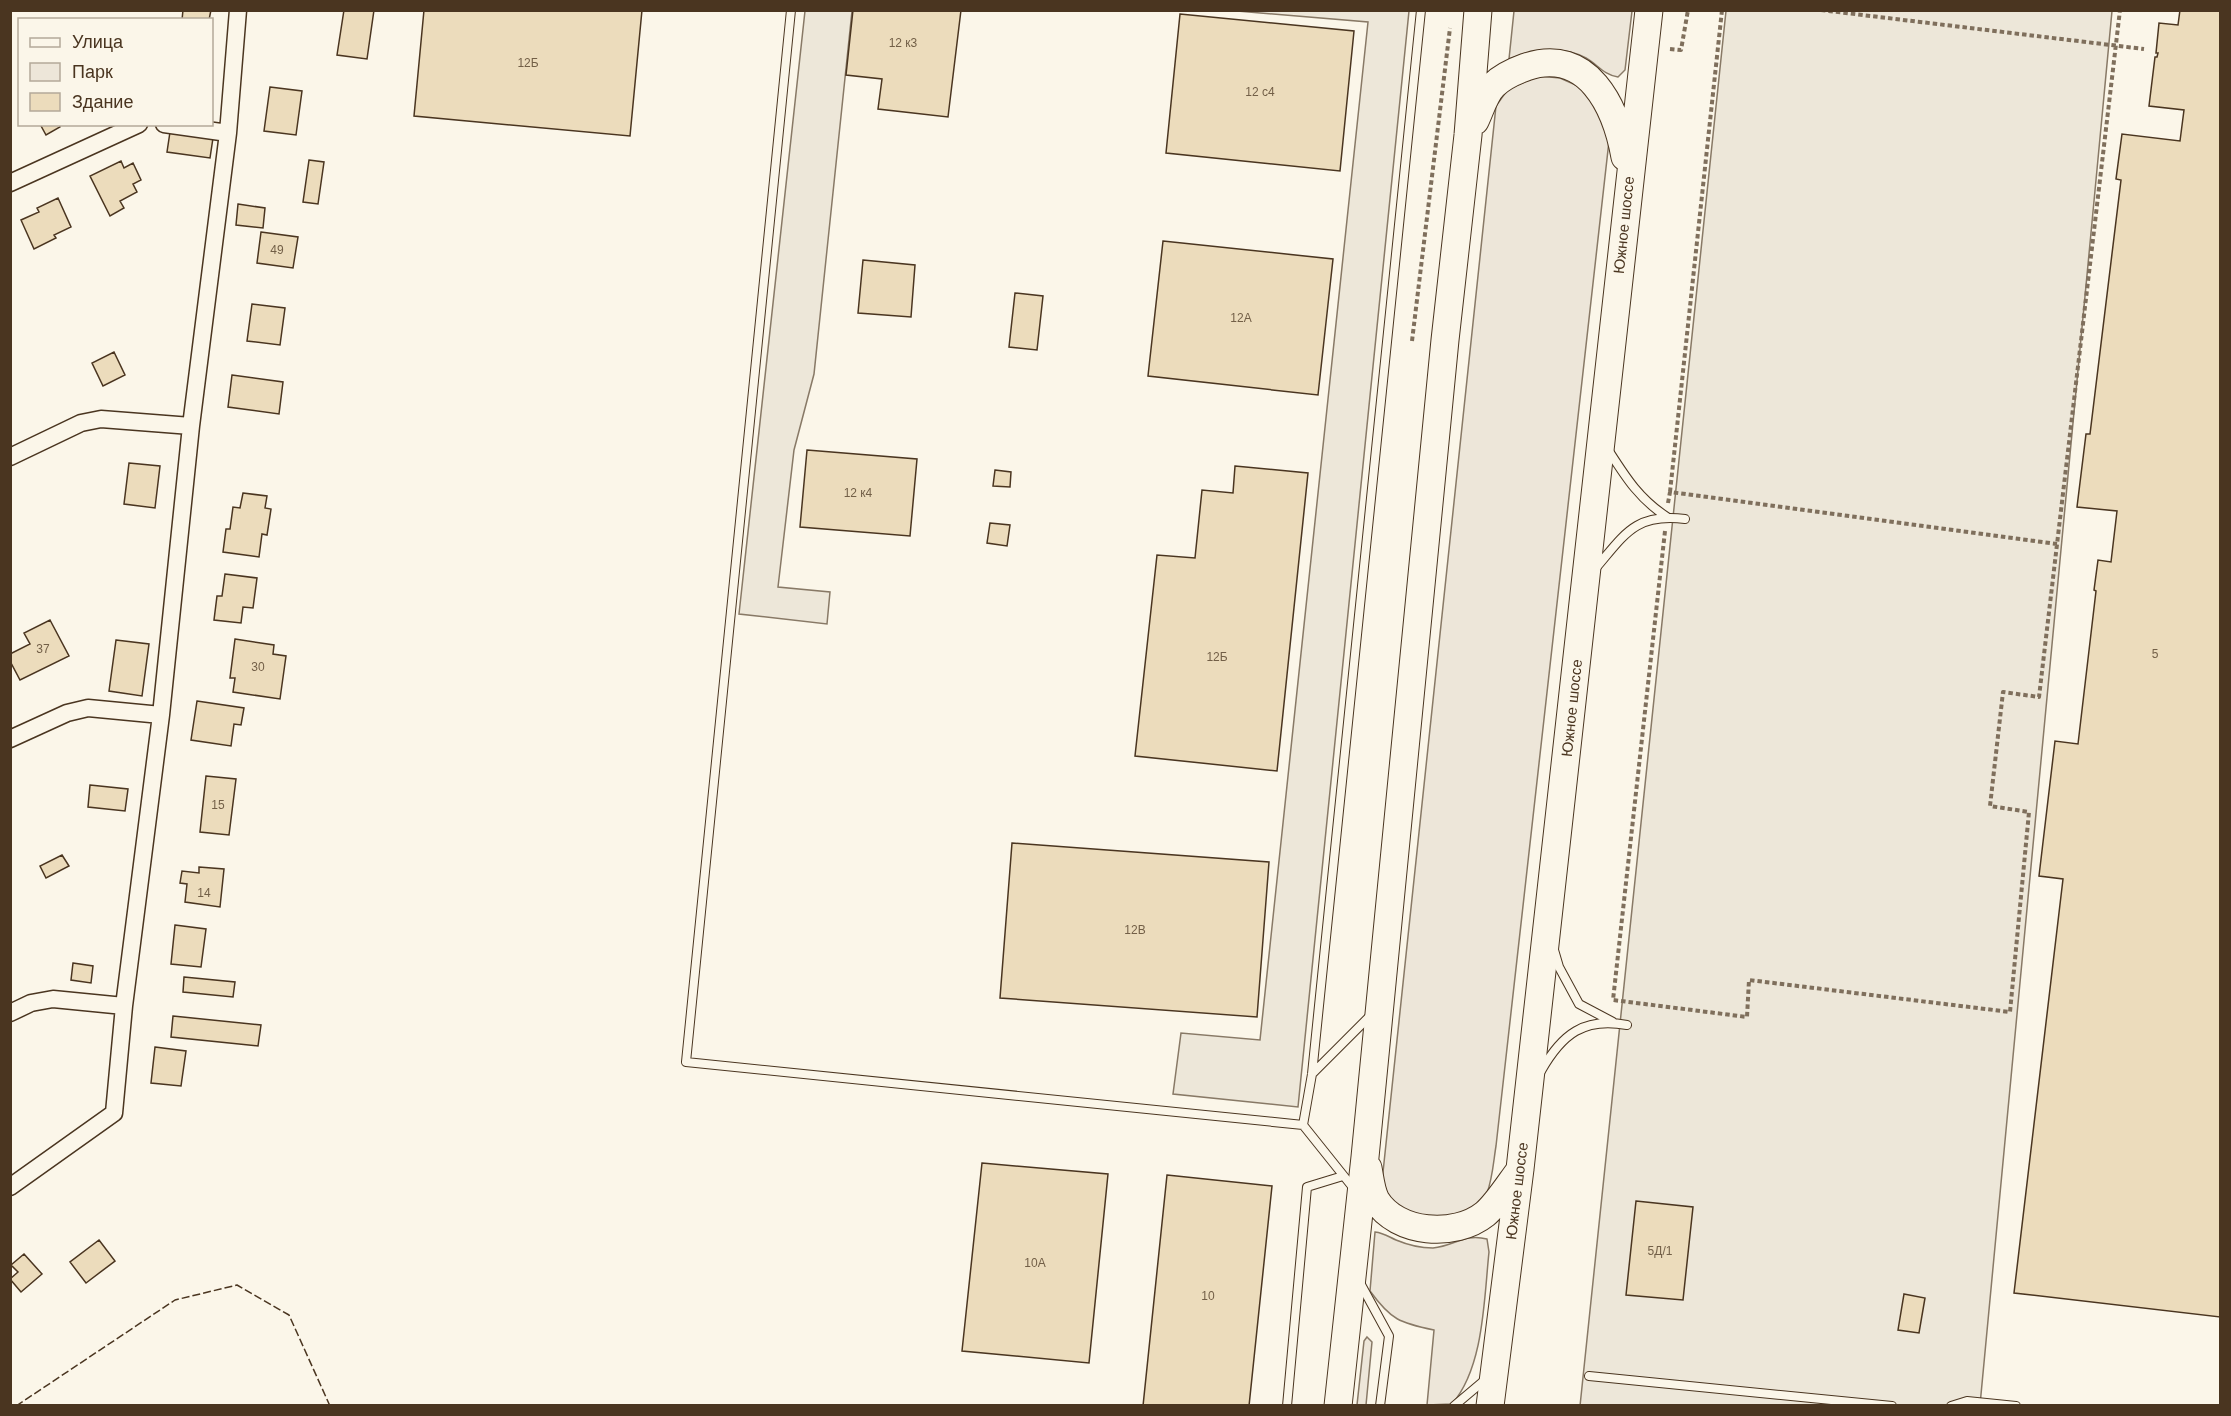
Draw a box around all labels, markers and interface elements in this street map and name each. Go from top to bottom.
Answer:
legend [18,18,213,126]
text: Улица [72,32,124,52]
house number: 12 к3 [889,36,918,50]
house number: 12Б [517,56,539,70]
text: Парк [72,62,113,82]
house number: 12 с4 [1245,85,1275,99]
text: Здание [72,92,133,112]
street label: Южное шоссе [1610,175,1637,275]
house number: 49 [270,243,284,257]
house number: 12А [1230,311,1252,325]
house number: 12 к4 [844,486,873,500]
house number: 37 [36,642,50,656]
house number: 5 [2152,647,2159,661]
house number: 12Б [1206,650,1228,664]
street label: Южное шоссе [1558,658,1585,758]
house number: 30 [251,660,265,674]
house number: 15 [211,798,225,812]
house number: 14 [197,886,211,900]
house number: 12В [1124,923,1146,937]
street label: Южное шоссе [1502,1141,1531,1241]
house number: 5Д/1 [1648,1244,1673,1258]
house number: 10А [1024,1256,1046,1270]
house number: 10 [1201,1289,1215,1303]

